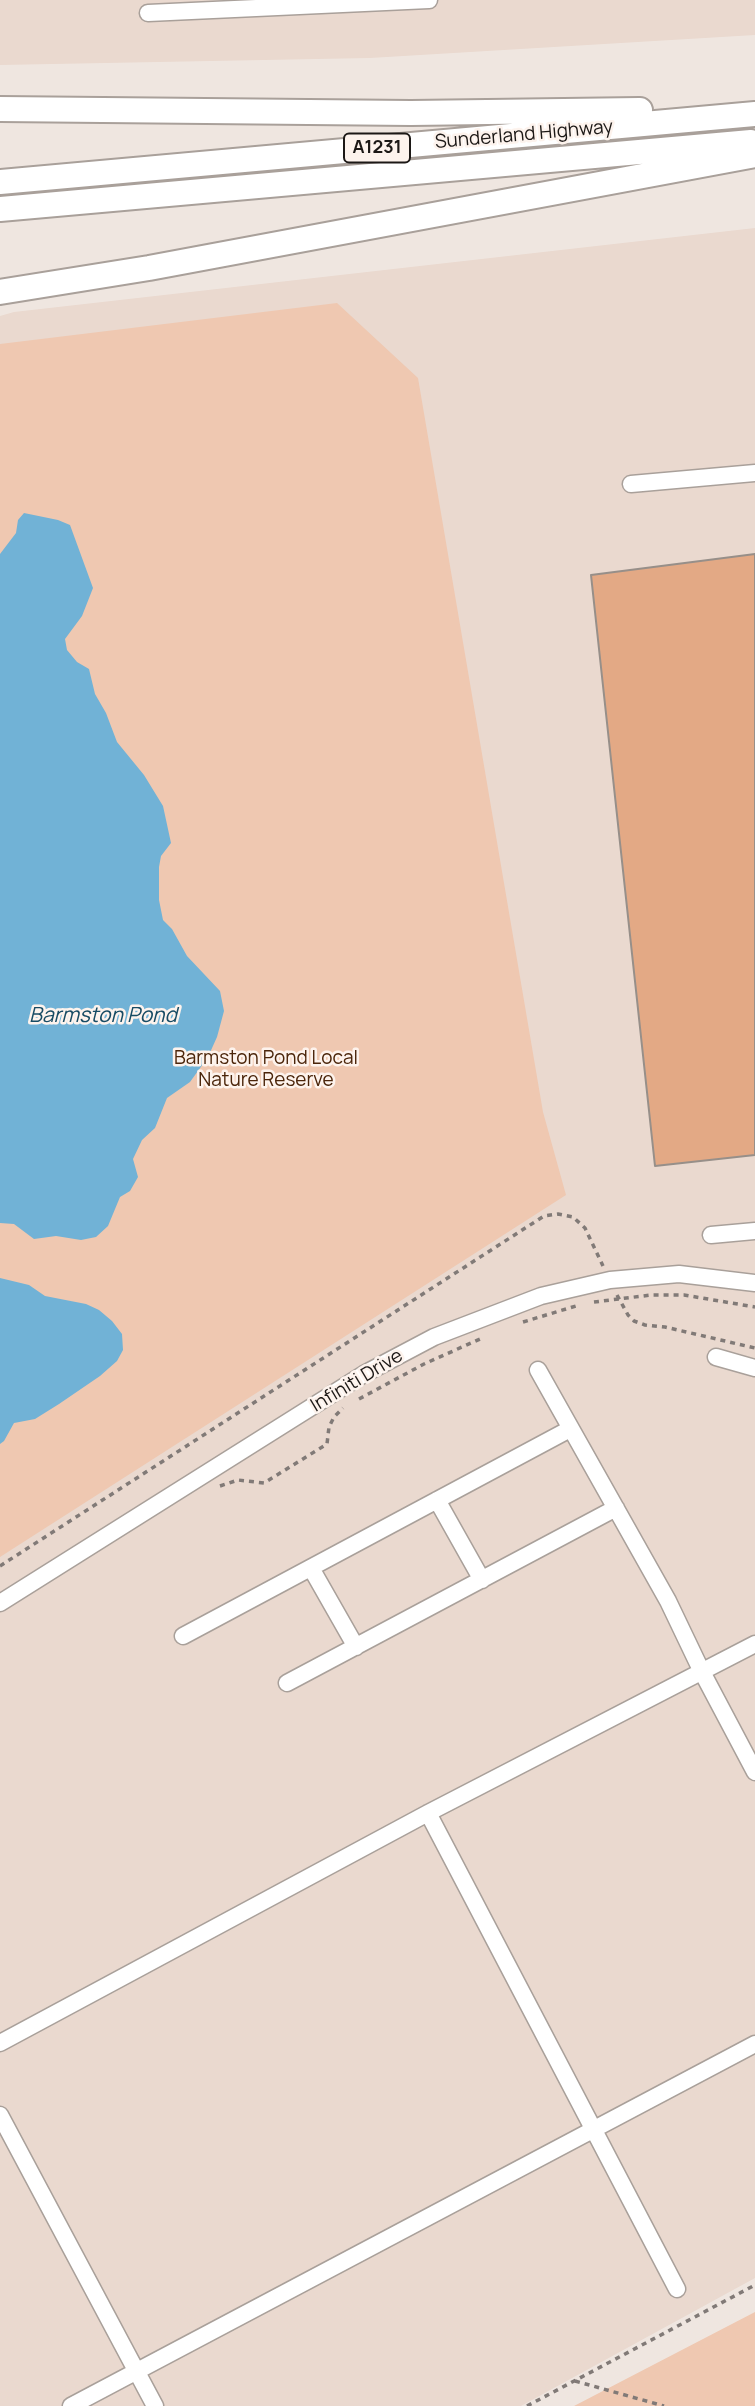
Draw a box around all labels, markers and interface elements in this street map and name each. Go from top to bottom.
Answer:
street label: Sunderland Highway [434,116,614,154]
road number: A1231 [344,134,410,162]
water label: Barmston Pond [29,1003,177,1029]
park label: Barmston Pond Local Nature Reserve [174,1048,358,1092]
street label: Infiniti Drive [307,1345,407,1417]

